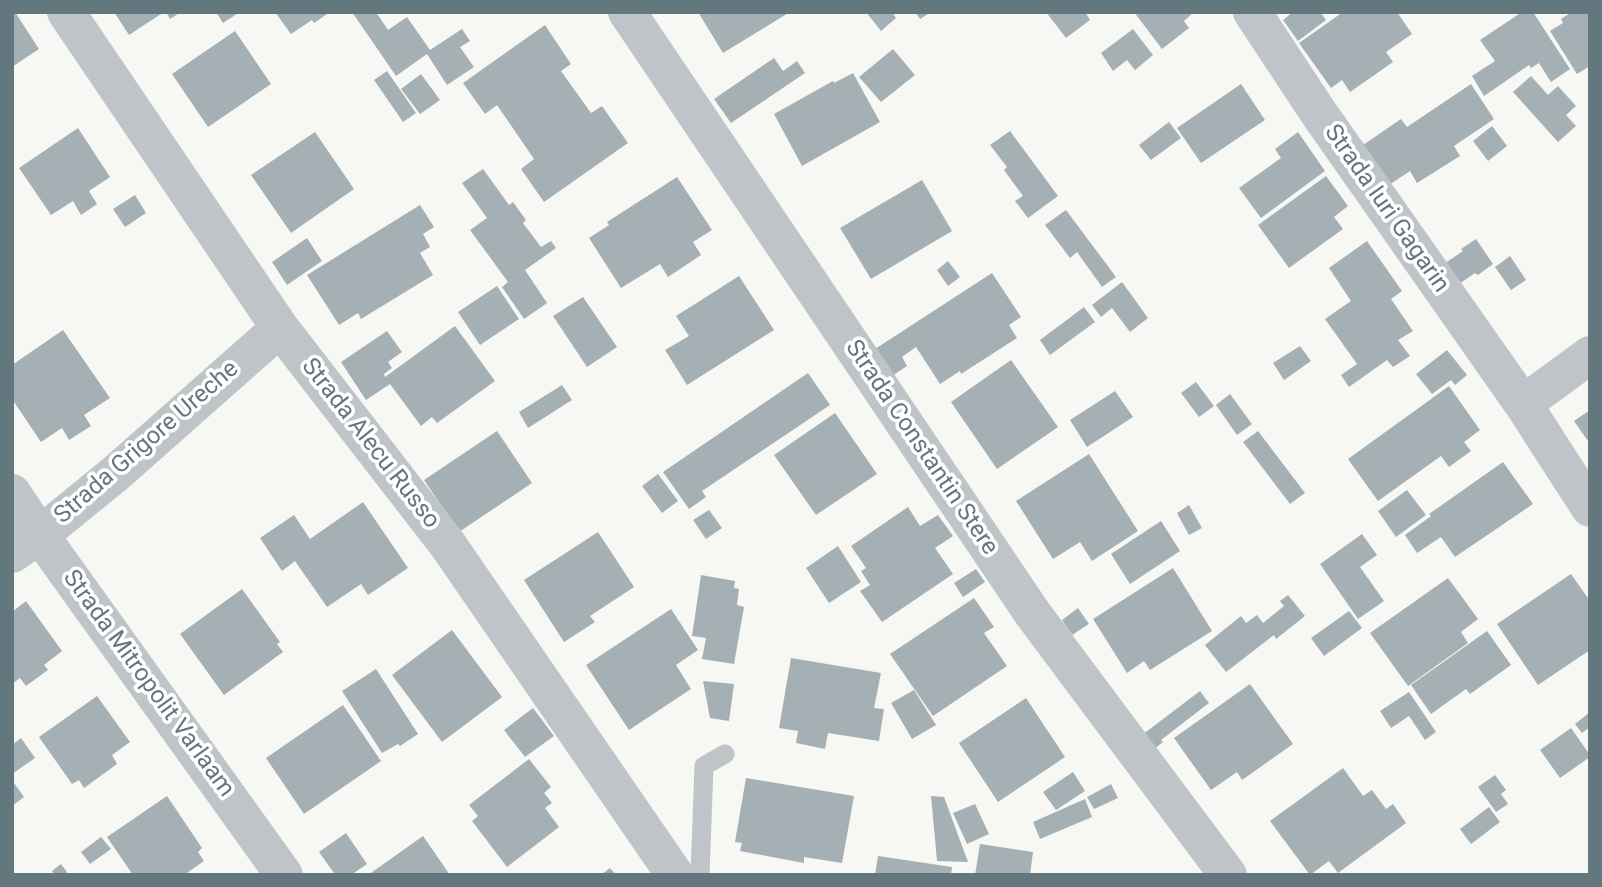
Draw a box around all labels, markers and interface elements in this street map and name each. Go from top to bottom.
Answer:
street label: Strada Iuri Gagarin [1317,120,1455,298]
street label: Strada Constantin Stere [838,335,1004,561]
street label: Strada Alecu Russo [295,353,445,535]
street label: Strada Grigore Ureche [49,355,245,531]
street label: Strada Mitropolit Varlaam [56,565,240,803]

